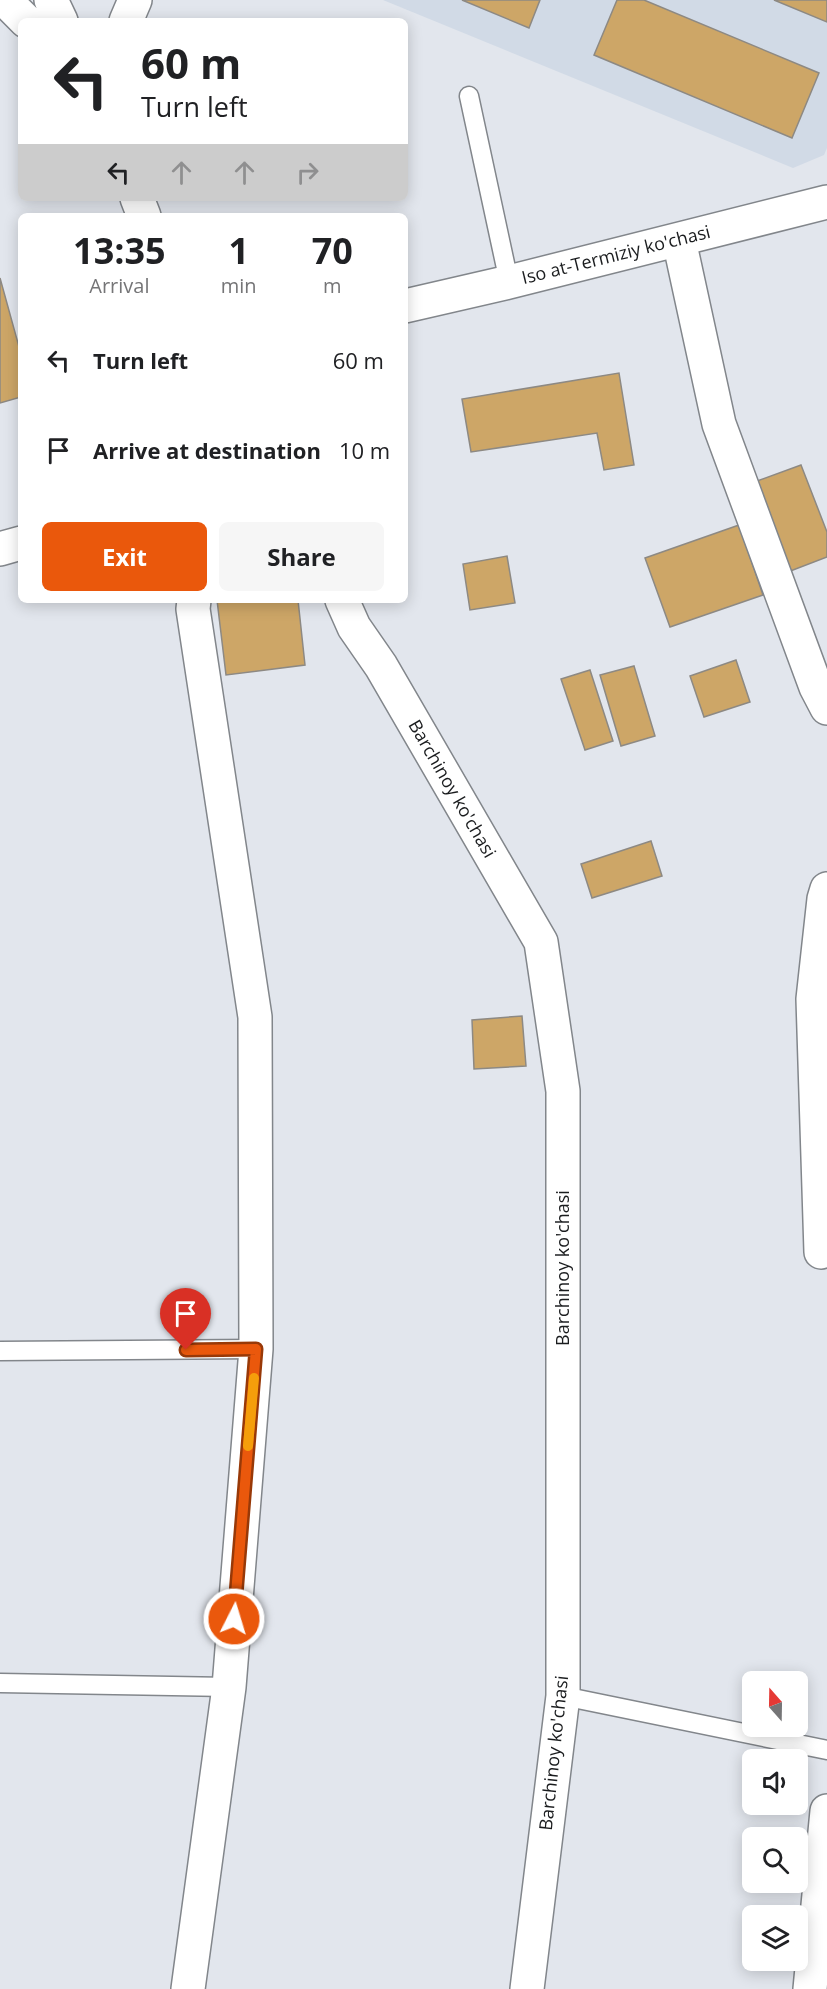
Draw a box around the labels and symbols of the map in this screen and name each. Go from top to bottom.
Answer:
street label: Iso at-Termiziy ko'chasi [519,219,713,289]
street label: Barchinoy ko'chasi [404,715,502,862]
street label: Barchinoy ko'chasi [550,1190,574,1346]
pin [160,1288,211,1350]
position arrow [202,1587,266,1651]
north arrow [742,1671,808,1737]
street label: Barchinoy ko'chasi [533,1674,573,1832]

